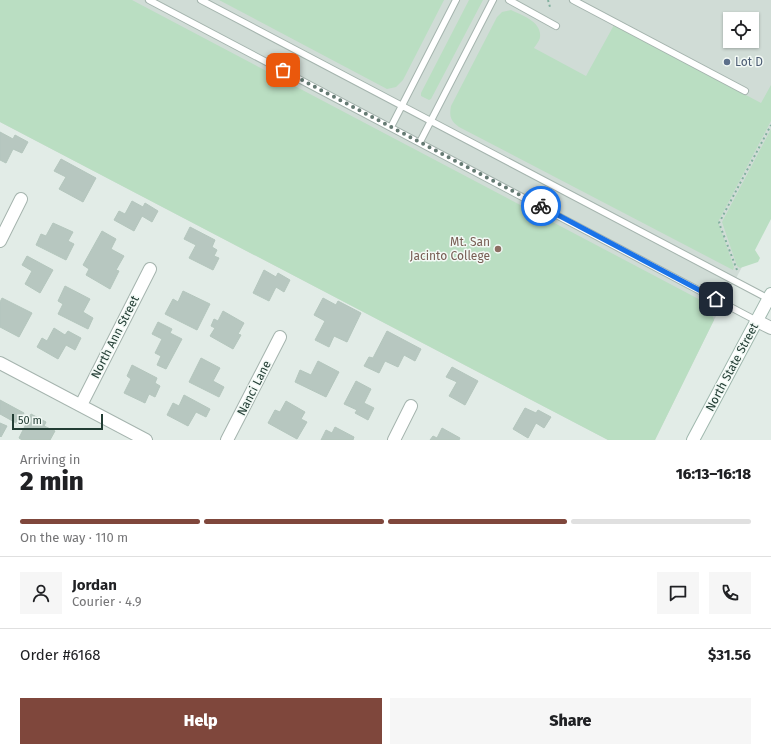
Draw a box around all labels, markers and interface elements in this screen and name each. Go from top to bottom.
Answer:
map controls [723,12,759,48]
button: locate [723,12,759,48]
pin [266,53,300,87]
place label: Lot D [735,55,763,69]
marker: Lot D [722,57,732,67]
icon: bag [272,59,294,81]
courier [521,186,561,226]
icon: bike [530,195,552,217]
place label: Mt. San Jacinto College [410,235,490,263]
marker: Mt. San Jacinto College [493,244,503,254]
pin [699,282,733,316]
icon: home [705,288,727,310]
street label: North Ann Street [88,293,142,381]
street label: North State Street [703,320,762,414]
street label: Nanci Lane [234,358,274,418]
scale bar [12,412,103,431]
text: 50 m [18,414,42,427]
text: Arriving in [20,452,80,467]
text: 16:13–16:18 [676,465,751,483]
text: 2 min [20,466,84,497]
text: On the way · 110 m [20,530,128,545]
button: person [20,572,62,614]
button: chat [657,572,699,614]
button: phone [709,572,751,614]
text: Jordan [72,576,117,594]
text: Courier · 4.9 [72,594,142,609]
text: Order #6168 [20,646,100,664]
text: $31.56 [708,646,751,664]
button: Help [20,698,382,744]
button: Share [390,698,751,744]

